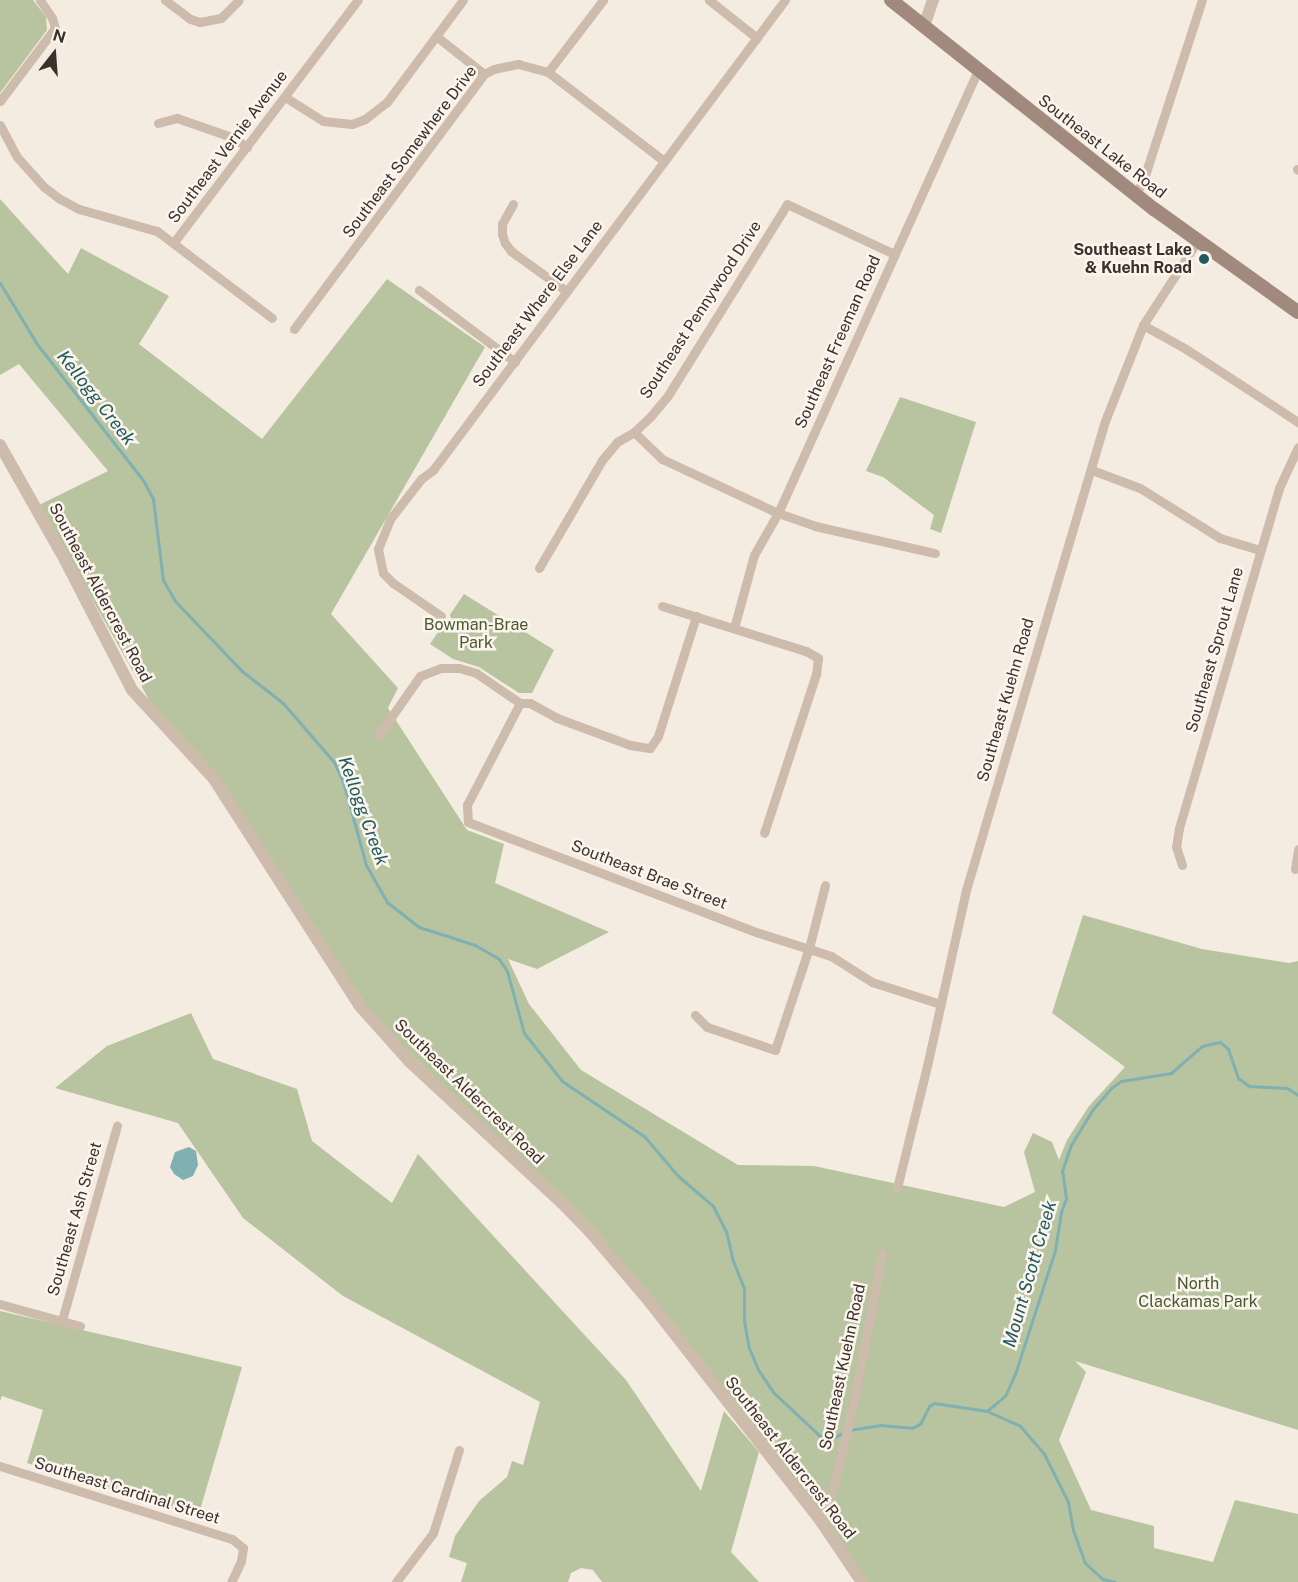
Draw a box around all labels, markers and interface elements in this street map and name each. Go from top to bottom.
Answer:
north arrow [24,24,84,84]
text: N [51,25,68,47]
street label: Southeast Somewhere Drive [339,62,481,242]
street label: Southeast Vernie Avenue [164,67,292,227]
street label: Southeast Lake Road [1034,91,1170,203]
street label: Southeast Where Else Lane [469,217,607,391]
street label: Southeast Pennywood Drive [636,217,766,403]
place label: Southeast Lake & Kuehn Road [1073,240,1192,278]
street label: Southeast Freeman Road [791,252,885,432]
marker: Southeast Lake & Kuehn Road [1197,252,1211,266]
water label: Kellogg Creek [52,346,140,450]
street label: Southeast Aldercrest Road [44,500,156,686]
street label: Southeast Sprout Lane [1182,565,1248,735]
park label: Bowman-Brae Park [424,615,528,653]
street label: Southeast Kuehn Road [973,616,1039,784]
water label: Kellogg Creek [333,754,393,868]
street label: Southeast Brae Street [568,836,730,914]
street label: Southeast Aldercrest Road [390,1015,548,1169]
street label: Southeast Ash Street [44,1140,106,1298]
water label: Mount Scott Creek [999,1198,1061,1350]
park label: North Clackamas Park [1138,1274,1258,1312]
street label: Southeast Kuehn Road [816,1282,870,1452]
street label: Southeast Aldercrest Road [721,1373,859,1543]
street label: Southeast Cardinal Street [32,1454,222,1528]

